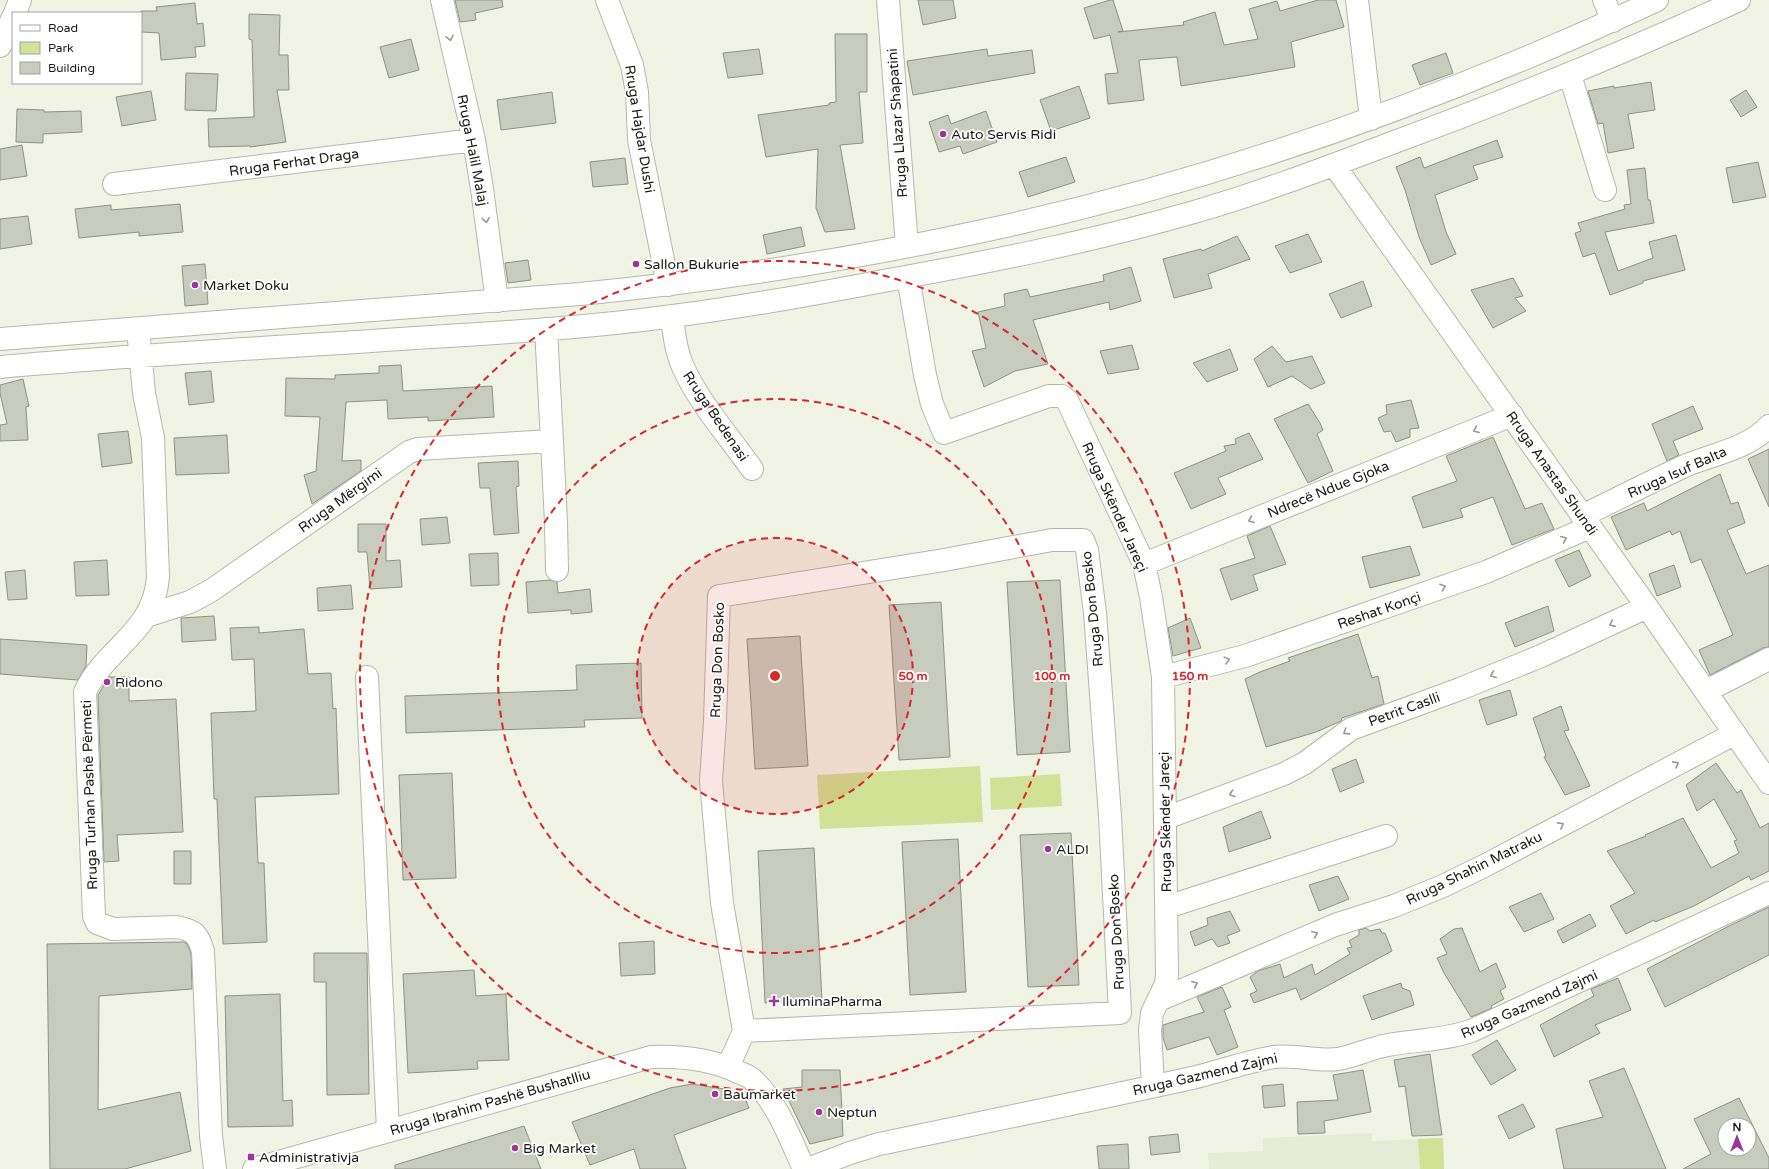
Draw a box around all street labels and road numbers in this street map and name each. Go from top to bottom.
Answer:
street label: Rruga Llazar Shapatini [884,48,911,198]
street label: Rruga Hajdar Dushi [621,64,658,194]
street label: Rruga Halil Malaj [453,93,492,207]
street label: Rruga Ferhat Draga [228,145,360,180]
street label: Rruga Bedenasi [679,368,752,465]
street label: Rruga Anastas Shundi [1502,408,1601,539]
street label: Rruga Skënder Jareçi [1078,439,1151,575]
street label: Rruga Isuf Balta [1625,443,1729,502]
street label: Ndrecë Ndue Gjoka [1265,457,1392,522]
street label: Rruga Mërgimi [295,464,385,536]
street label: Rruga Don Bosko [1078,550,1107,668]
street label: Reshat Konçi [1335,588,1423,633]
street label: Rruga Don Bosko [707,602,728,718]
street label: Petrit Caslli [1366,689,1442,730]
street label: Rruga Turhan Pashë Përmeti [78,700,101,890]
street label: Rruga Skënder Jareçi [1156,751,1175,893]
street label: Rruga Shahin Matraku [1403,828,1545,909]
street label: Rruga Don Bosko [1105,874,1128,990]
street label: Rruga Gazmend Zajmi [1458,967,1600,1042]
street label: Rruga Gazmend Zajmi [1131,1050,1279,1099]
street label: Rruga Ibrahim Pashë Bushatlliu [388,1066,592,1139]

